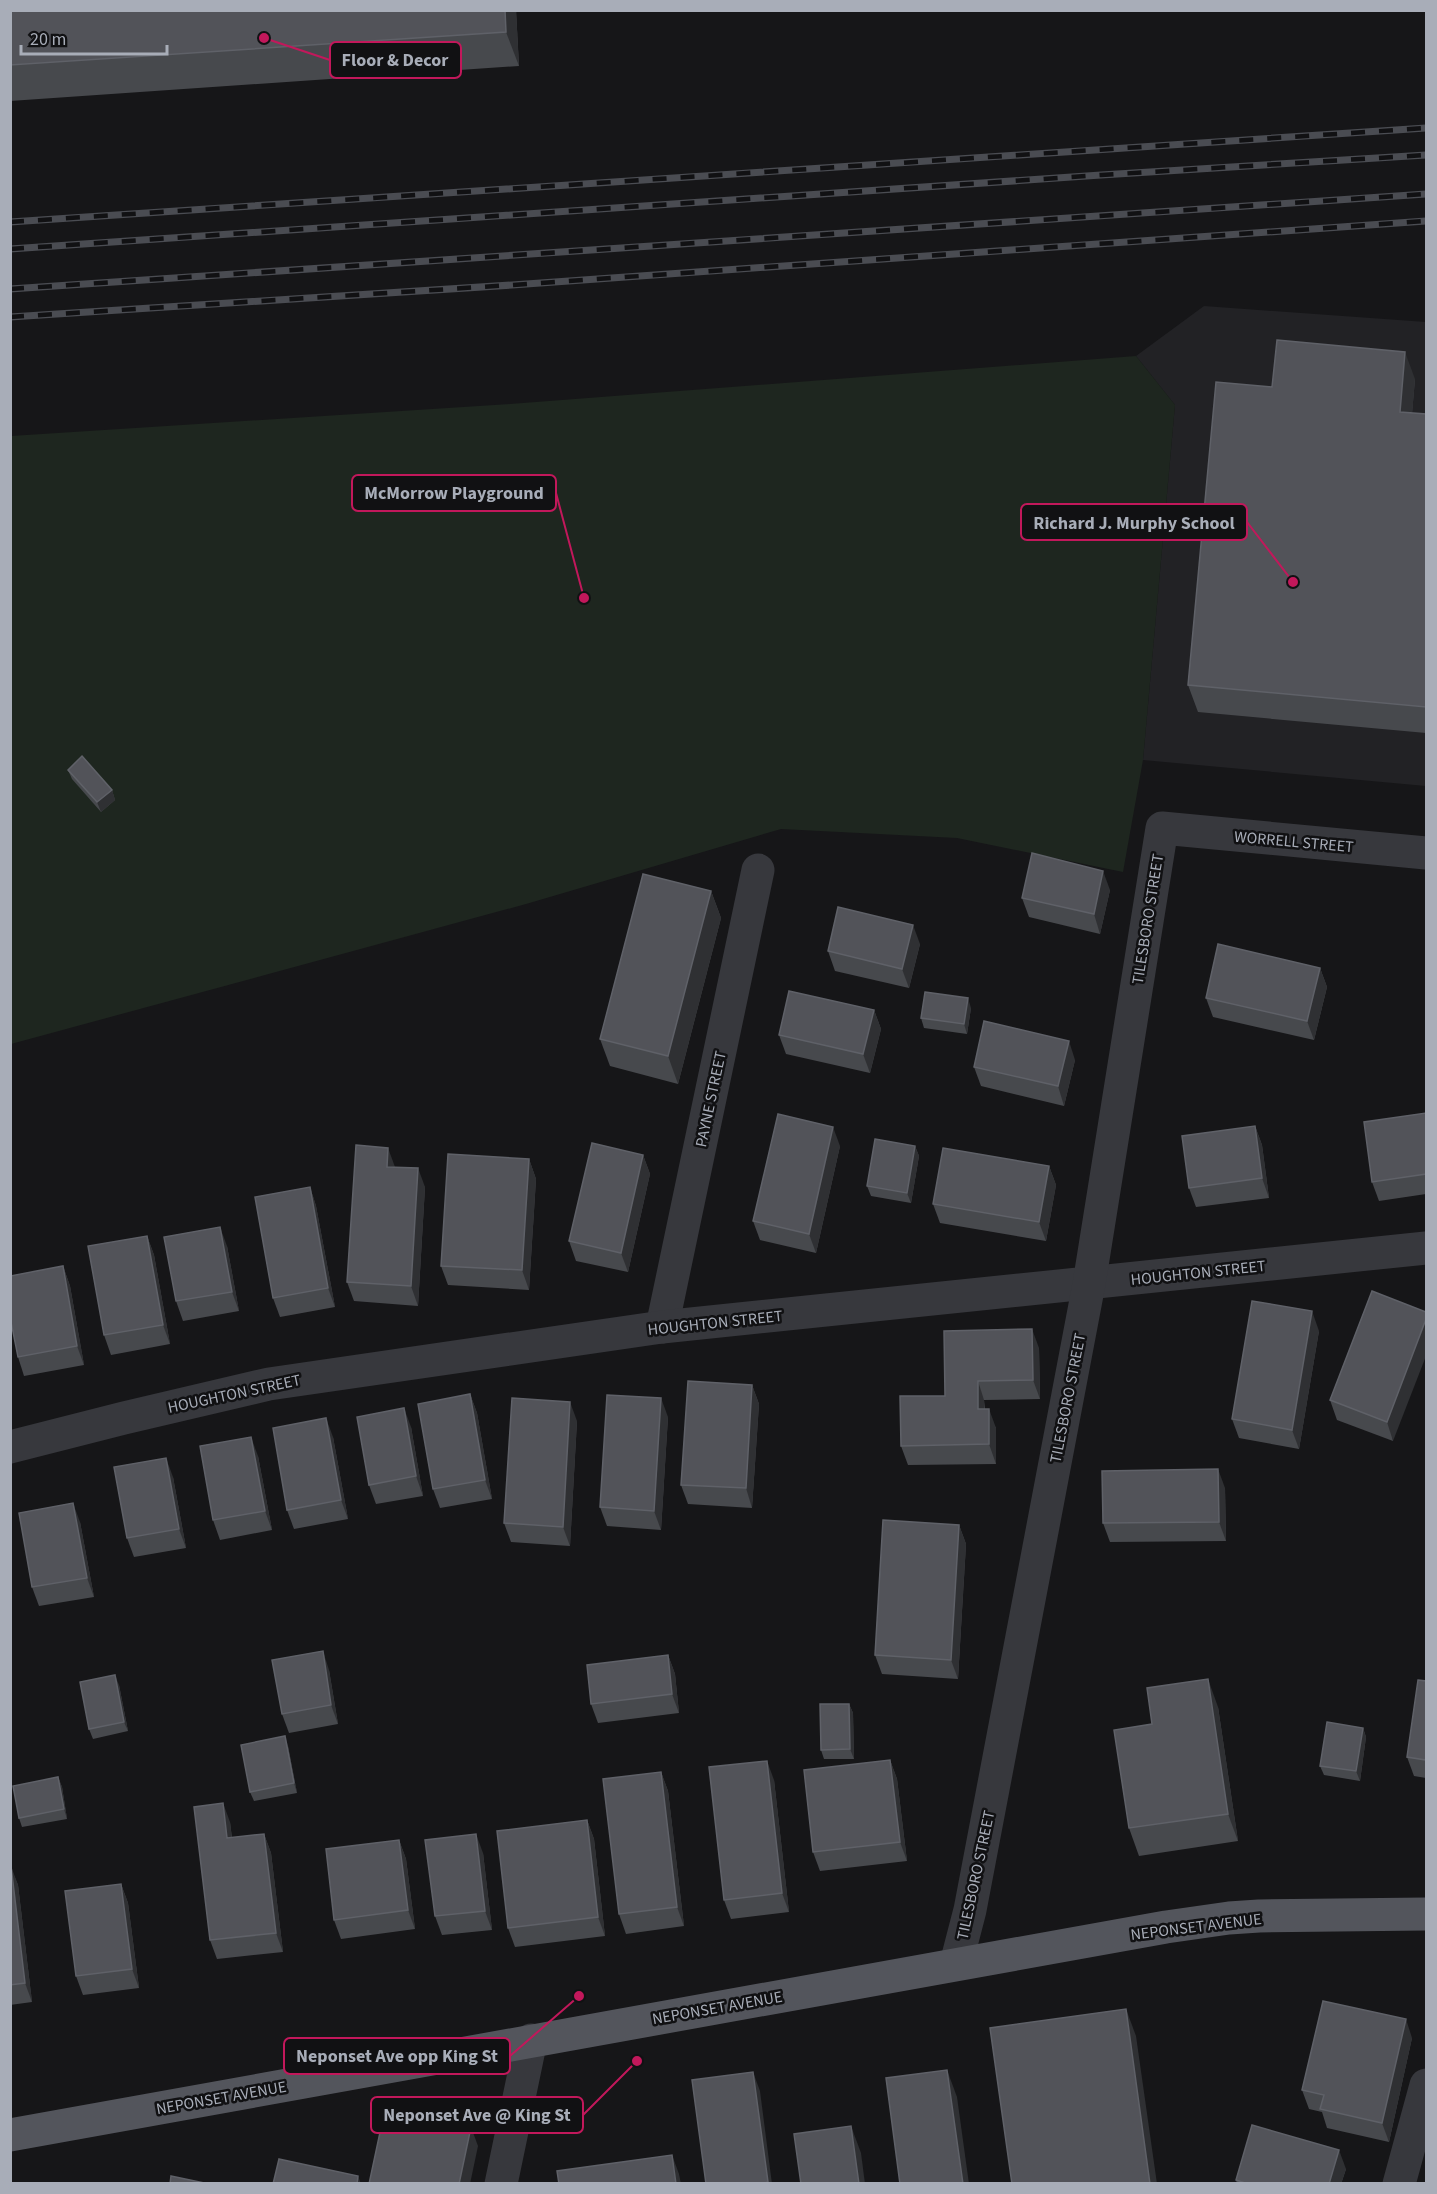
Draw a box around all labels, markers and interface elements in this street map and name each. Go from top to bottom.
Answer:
scale bar [21,18,166,56]
text: 20 m [30,27,66,52]
callout: Floor & Decor [330,42,461,78]
text: Floor & Decor [342,48,449,73]
callout: McMorrow Playground [352,475,556,511]
text: McMorrow Playground [364,481,544,506]
callout: Richard J. Murphy School [1021,504,1247,540]
text: Richard J. Murphy School [1033,511,1235,536]
street label: WORRELL STREET [1233,826,1355,858]
street label: TILESBORO STREET [1127,852,1169,986]
street label: PAYNE STREET [690,1049,732,1149]
street label: HOUGHTON STREET [1130,1255,1267,1291]
street label: HOUGHTON STREET [647,1305,784,1341]
street label: TILESBORO STREET [1045,1331,1091,1465]
street label: HOUGHTON STREET [166,1369,303,1419]
street label: TILESBORO STREET [952,1808,1001,1942]
street label: NEPONSET AVENUE [1129,1908,1263,1946]
street label: NEPONSET AVENUE [650,1986,784,2030]
callout: Neponset Ave opp King St [284,2038,510,2074]
text: Neponset Ave opp King St [296,2044,498,2069]
street label: NEPONSET AVENUE [154,2076,288,2120]
callout: Neponset Ave @ King St [371,2097,583,2133]
text: Neponset Ave @ King St [383,2103,571,2128]

